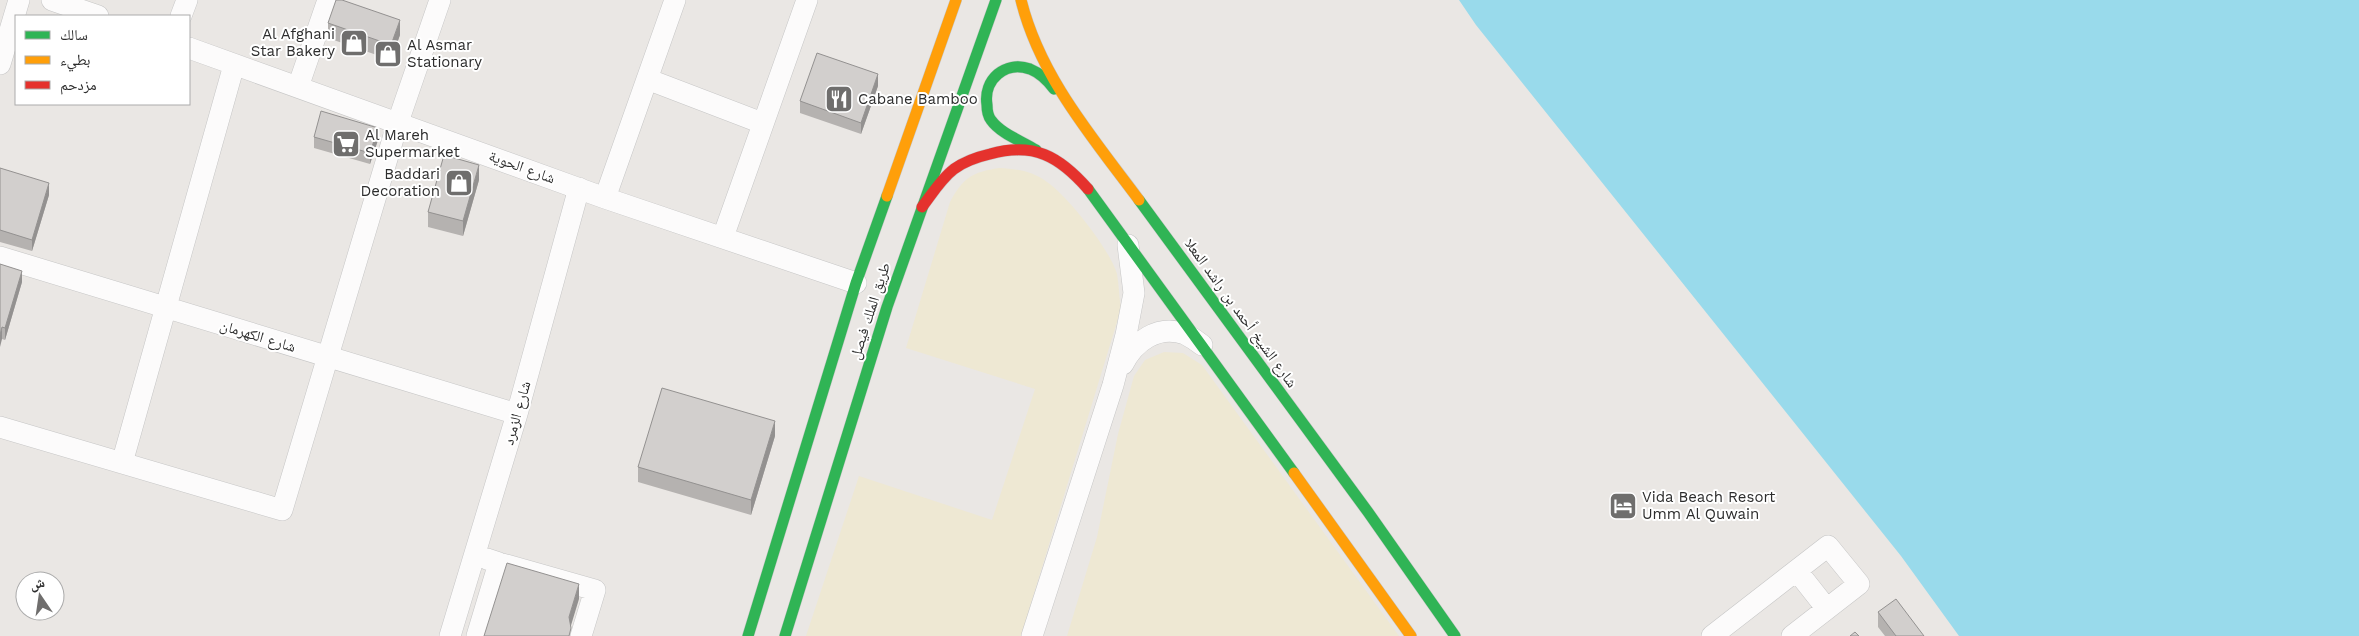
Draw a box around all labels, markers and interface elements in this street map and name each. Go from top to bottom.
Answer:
legend [15,15,190,105]
place label: Al Afghani Star Bakery [251,25,335,60]
text: سالك [60,26,88,44]
shop icon: Al Afghani Star Bakery [339,28,369,58]
place label: Al Asmar Stationary [407,36,482,71]
shop icon: Al Asmar Stationary [373,39,403,69]
text: بطيء [60,51,90,72]
text: مزدحم [60,76,97,95]
restaurant icon: Cabane Bamboo [824,84,854,114]
place label: Cabane Bamboo [858,90,978,108]
place label: Al Mareh Supermarket [365,126,461,161]
supermarket icon: Al Mareh Supermarket [331,129,361,159]
street label: شارع الحوية [486,147,558,188]
place label: Baddari Decoration [360,165,440,200]
shop icon: Baddari Decoration [444,168,474,198]
street label: شارع الشيخ أحمد بن راشد المعلا [1180,235,1301,392]
street label: طريق الملك فيصل [846,260,895,362]
street label: شارع الكهرمان [218,316,298,357]
street label: شارع الزمرد [499,379,536,447]
place label: Vida Beach Resort Umm Al Quwain [1642,488,1776,523]
hotel icon: Vida Beach Resort Umm Al Quwain [1608,491,1638,521]
north arrow [15,571,65,621]
text: ش [28,574,46,594]

